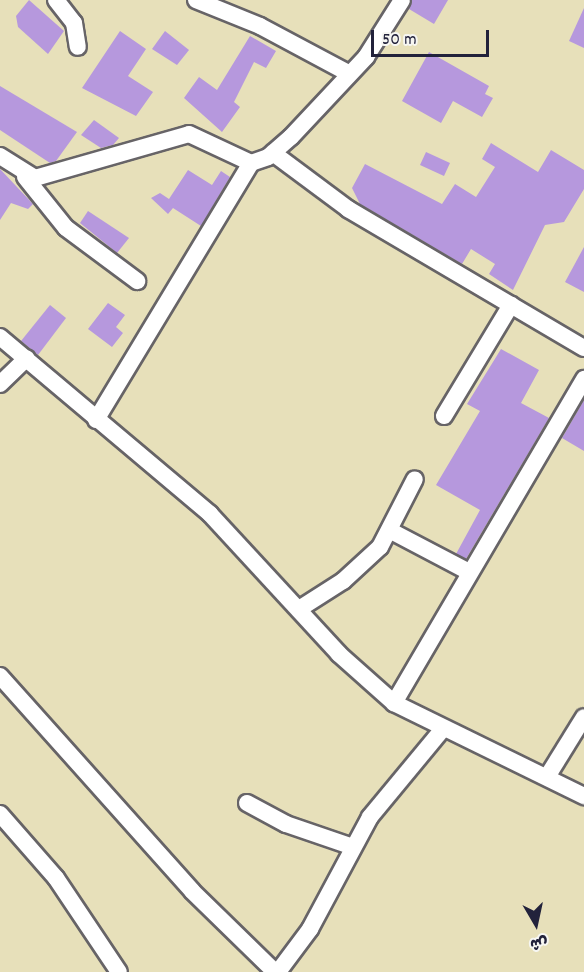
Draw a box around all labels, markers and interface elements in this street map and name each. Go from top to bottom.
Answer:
scale bar [374,18,492,56]
text: 50 m [382,28,417,53]
north arrow [506,894,566,954]
text: ش [528,930,549,955]

